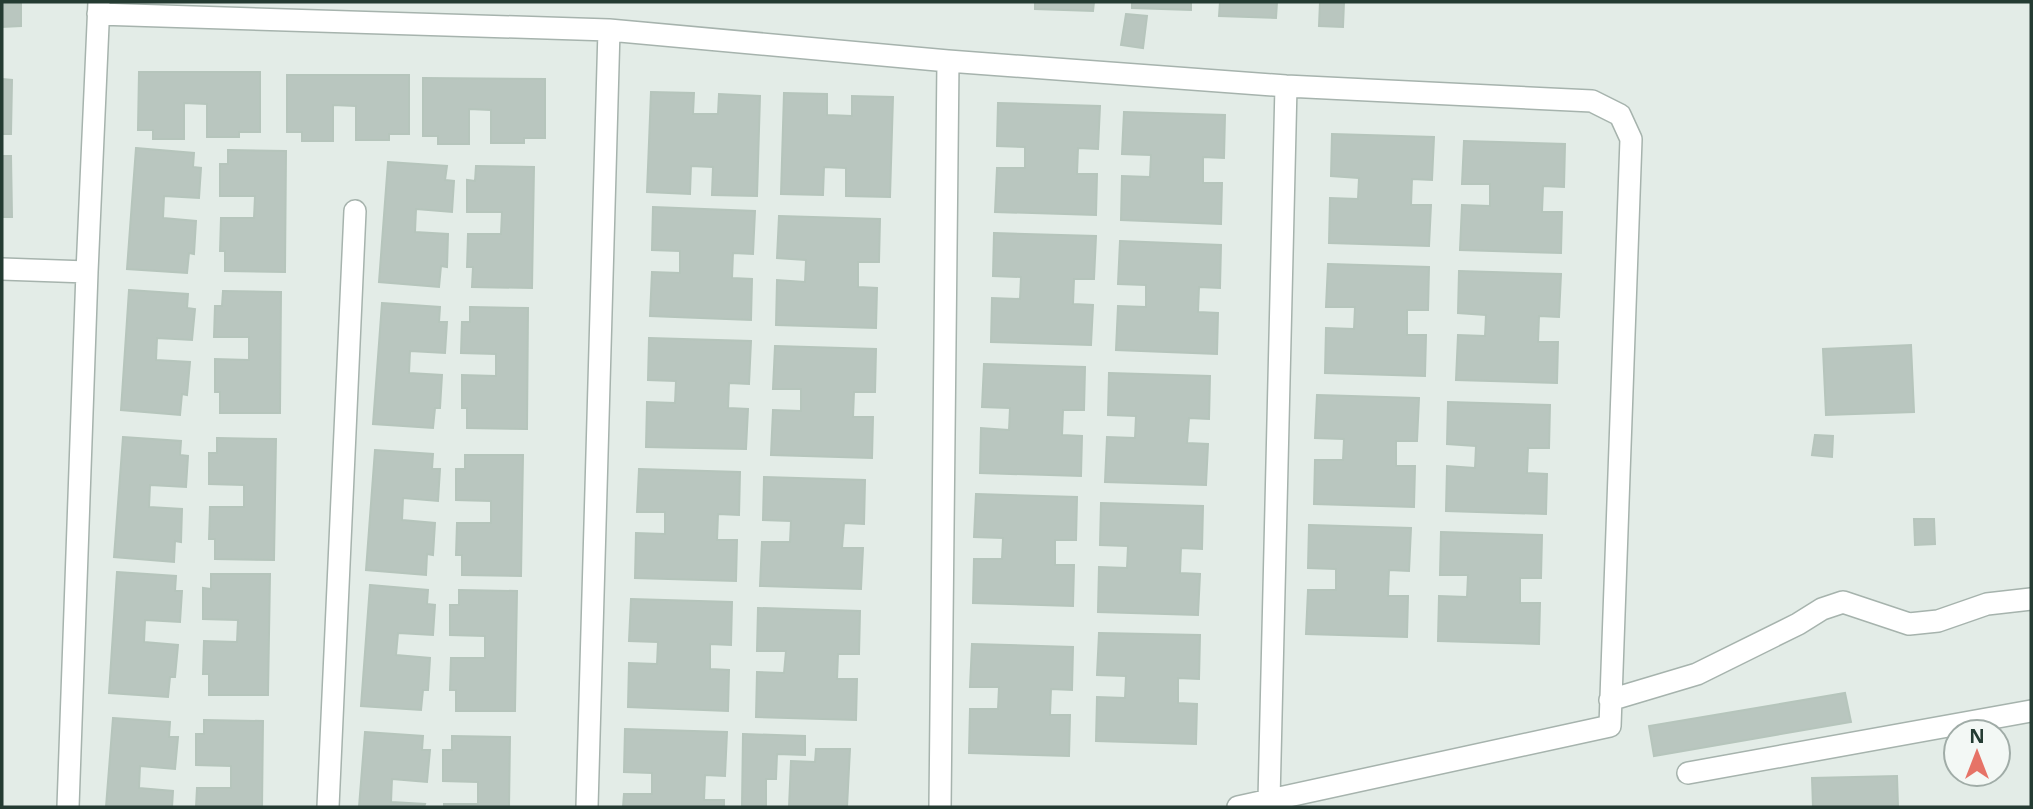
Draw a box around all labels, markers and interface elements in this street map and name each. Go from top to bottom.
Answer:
north arrow [1942,718,2012,788]
text: N [1969,723,1985,749]

